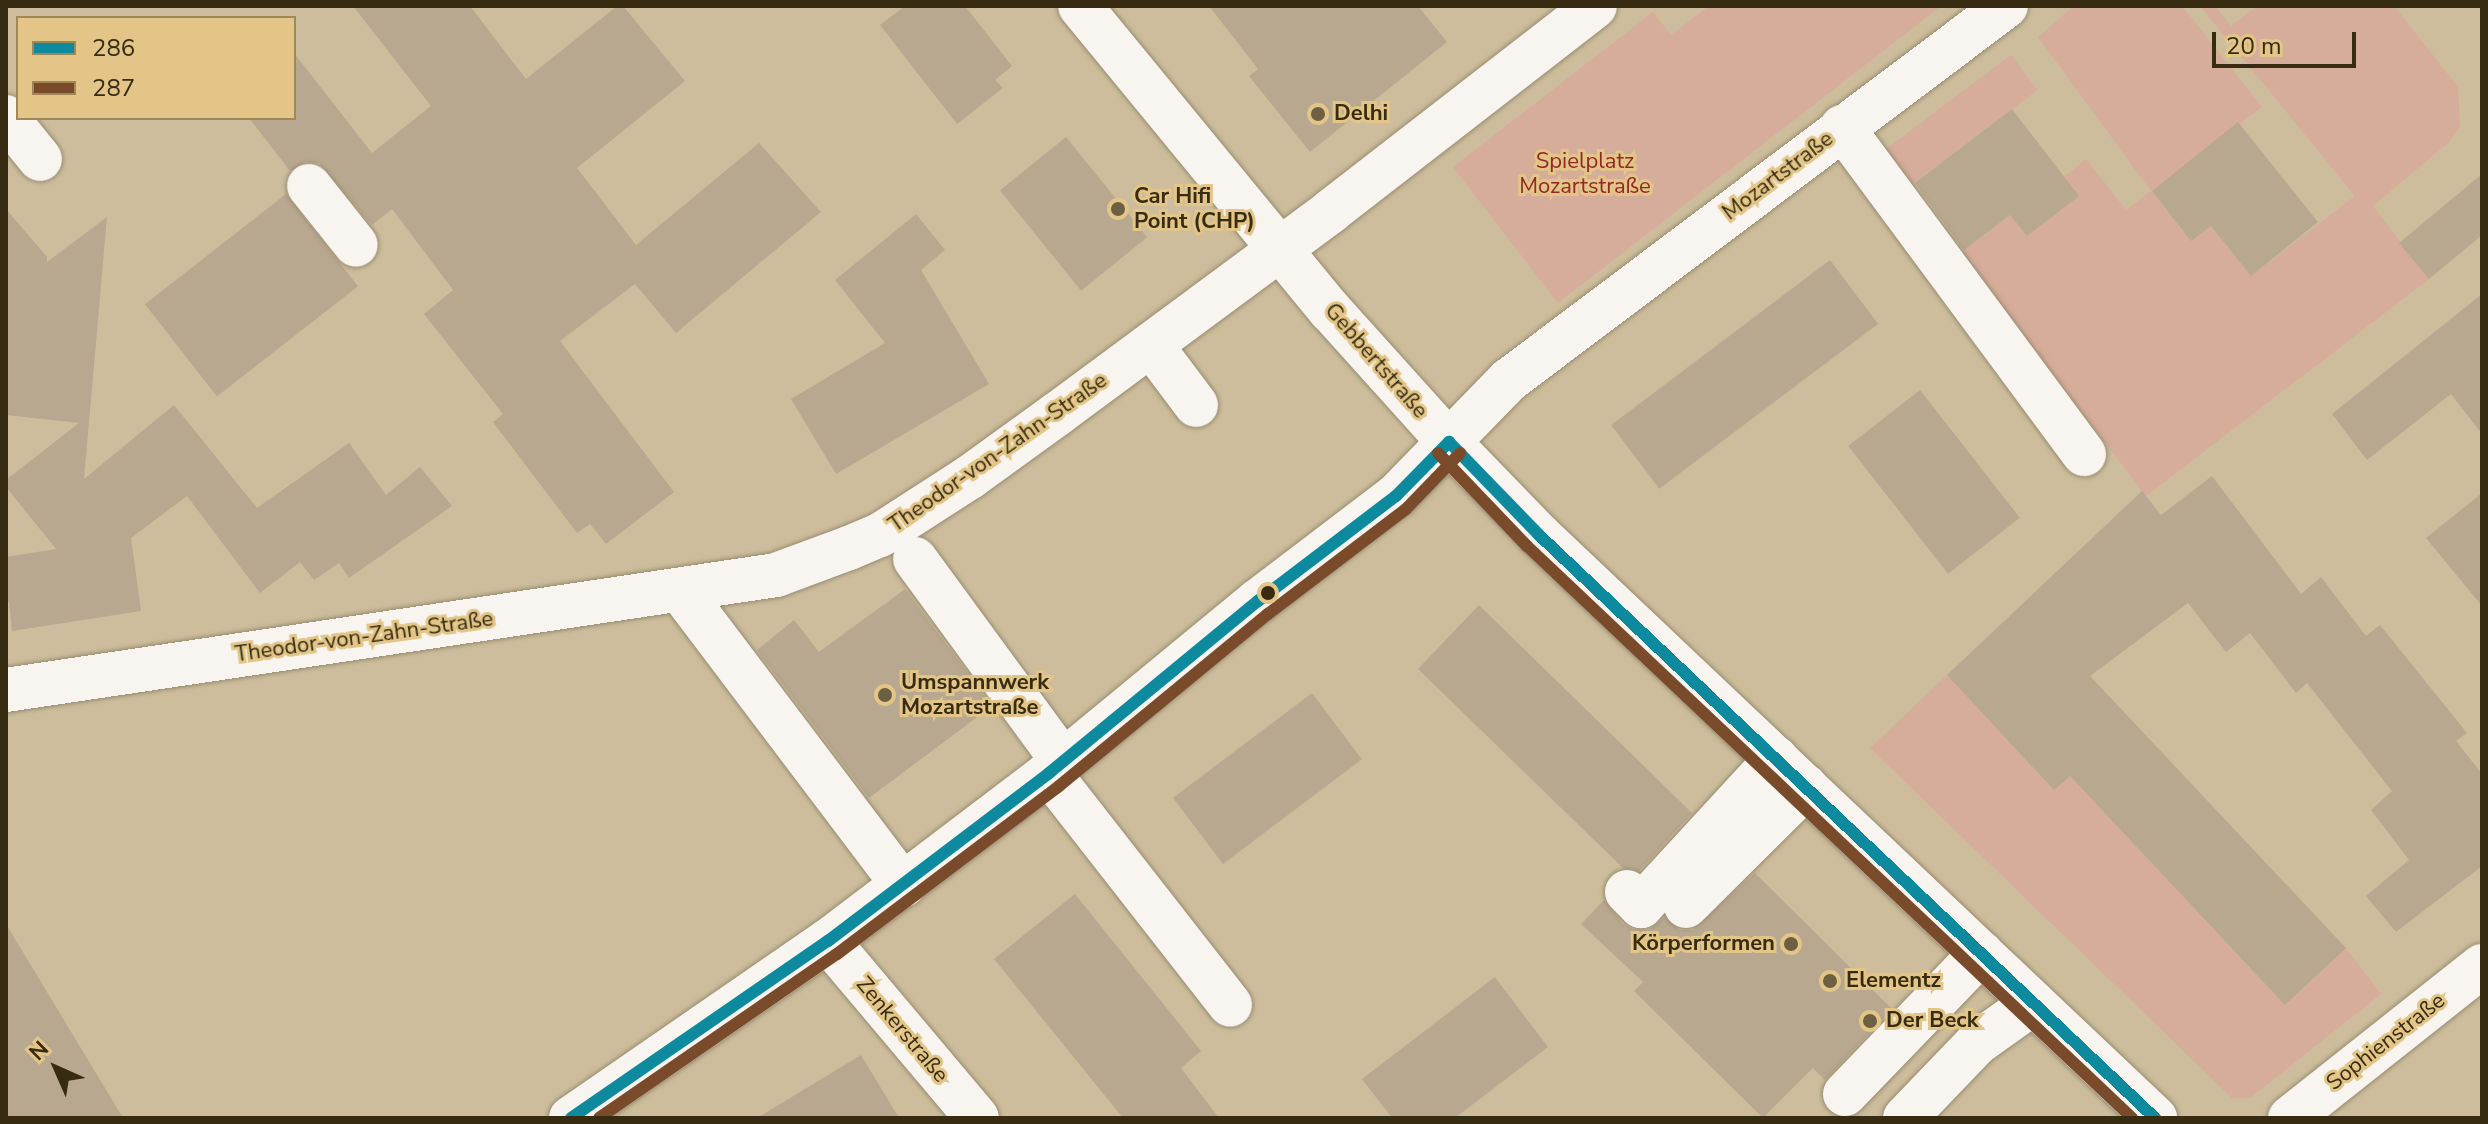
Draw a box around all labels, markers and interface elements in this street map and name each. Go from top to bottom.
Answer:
legend [16,16,296,120]
scale bar [2216,16,2360,66]
text: 20 m [2226,30,2282,62]
text: 286 [92,32,135,64]
text: 287 [92,72,135,104]
place label: Delhi [1334,101,1388,127]
marker: Delhi [1309,105,1327,123]
street label: Mozartstraße [1717,126,1839,226]
park label: Spielplatz Mozartstraße [1519,148,1651,200]
place label: Car Hifi Point (CHP) [1134,183,1255,234]
marker: Car Hifi Point (CHP) [1109,200,1127,218]
street label: Gebbertstraße [1319,298,1433,424]
street label: Theodor-von-Zahn-Straße [884,368,1112,538]
unlabelled marker [1260,585,1276,601]
street label: Theodor-von-Zahn-Straße [233,606,495,668]
place label: Umspannwerk Mozartstraße [901,669,1049,720]
marker: Umspannwerk Mozartstraße [876,686,894,704]
place label: Körperformen [1632,931,1775,957]
marker: Körperformen [1782,935,1800,953]
place label: Elementz [1846,968,1941,994]
street label: Zenkerstraße [850,972,954,1088]
marker: Elementz [1821,972,1839,990]
street label: Sophienstraße [2321,988,2451,1096]
place label: Der Beck [1886,1008,1978,1034]
marker: Der Beck [1861,1012,1879,1030]
north arrow [16,1028,96,1108]
text: N [23,1035,55,1067]

